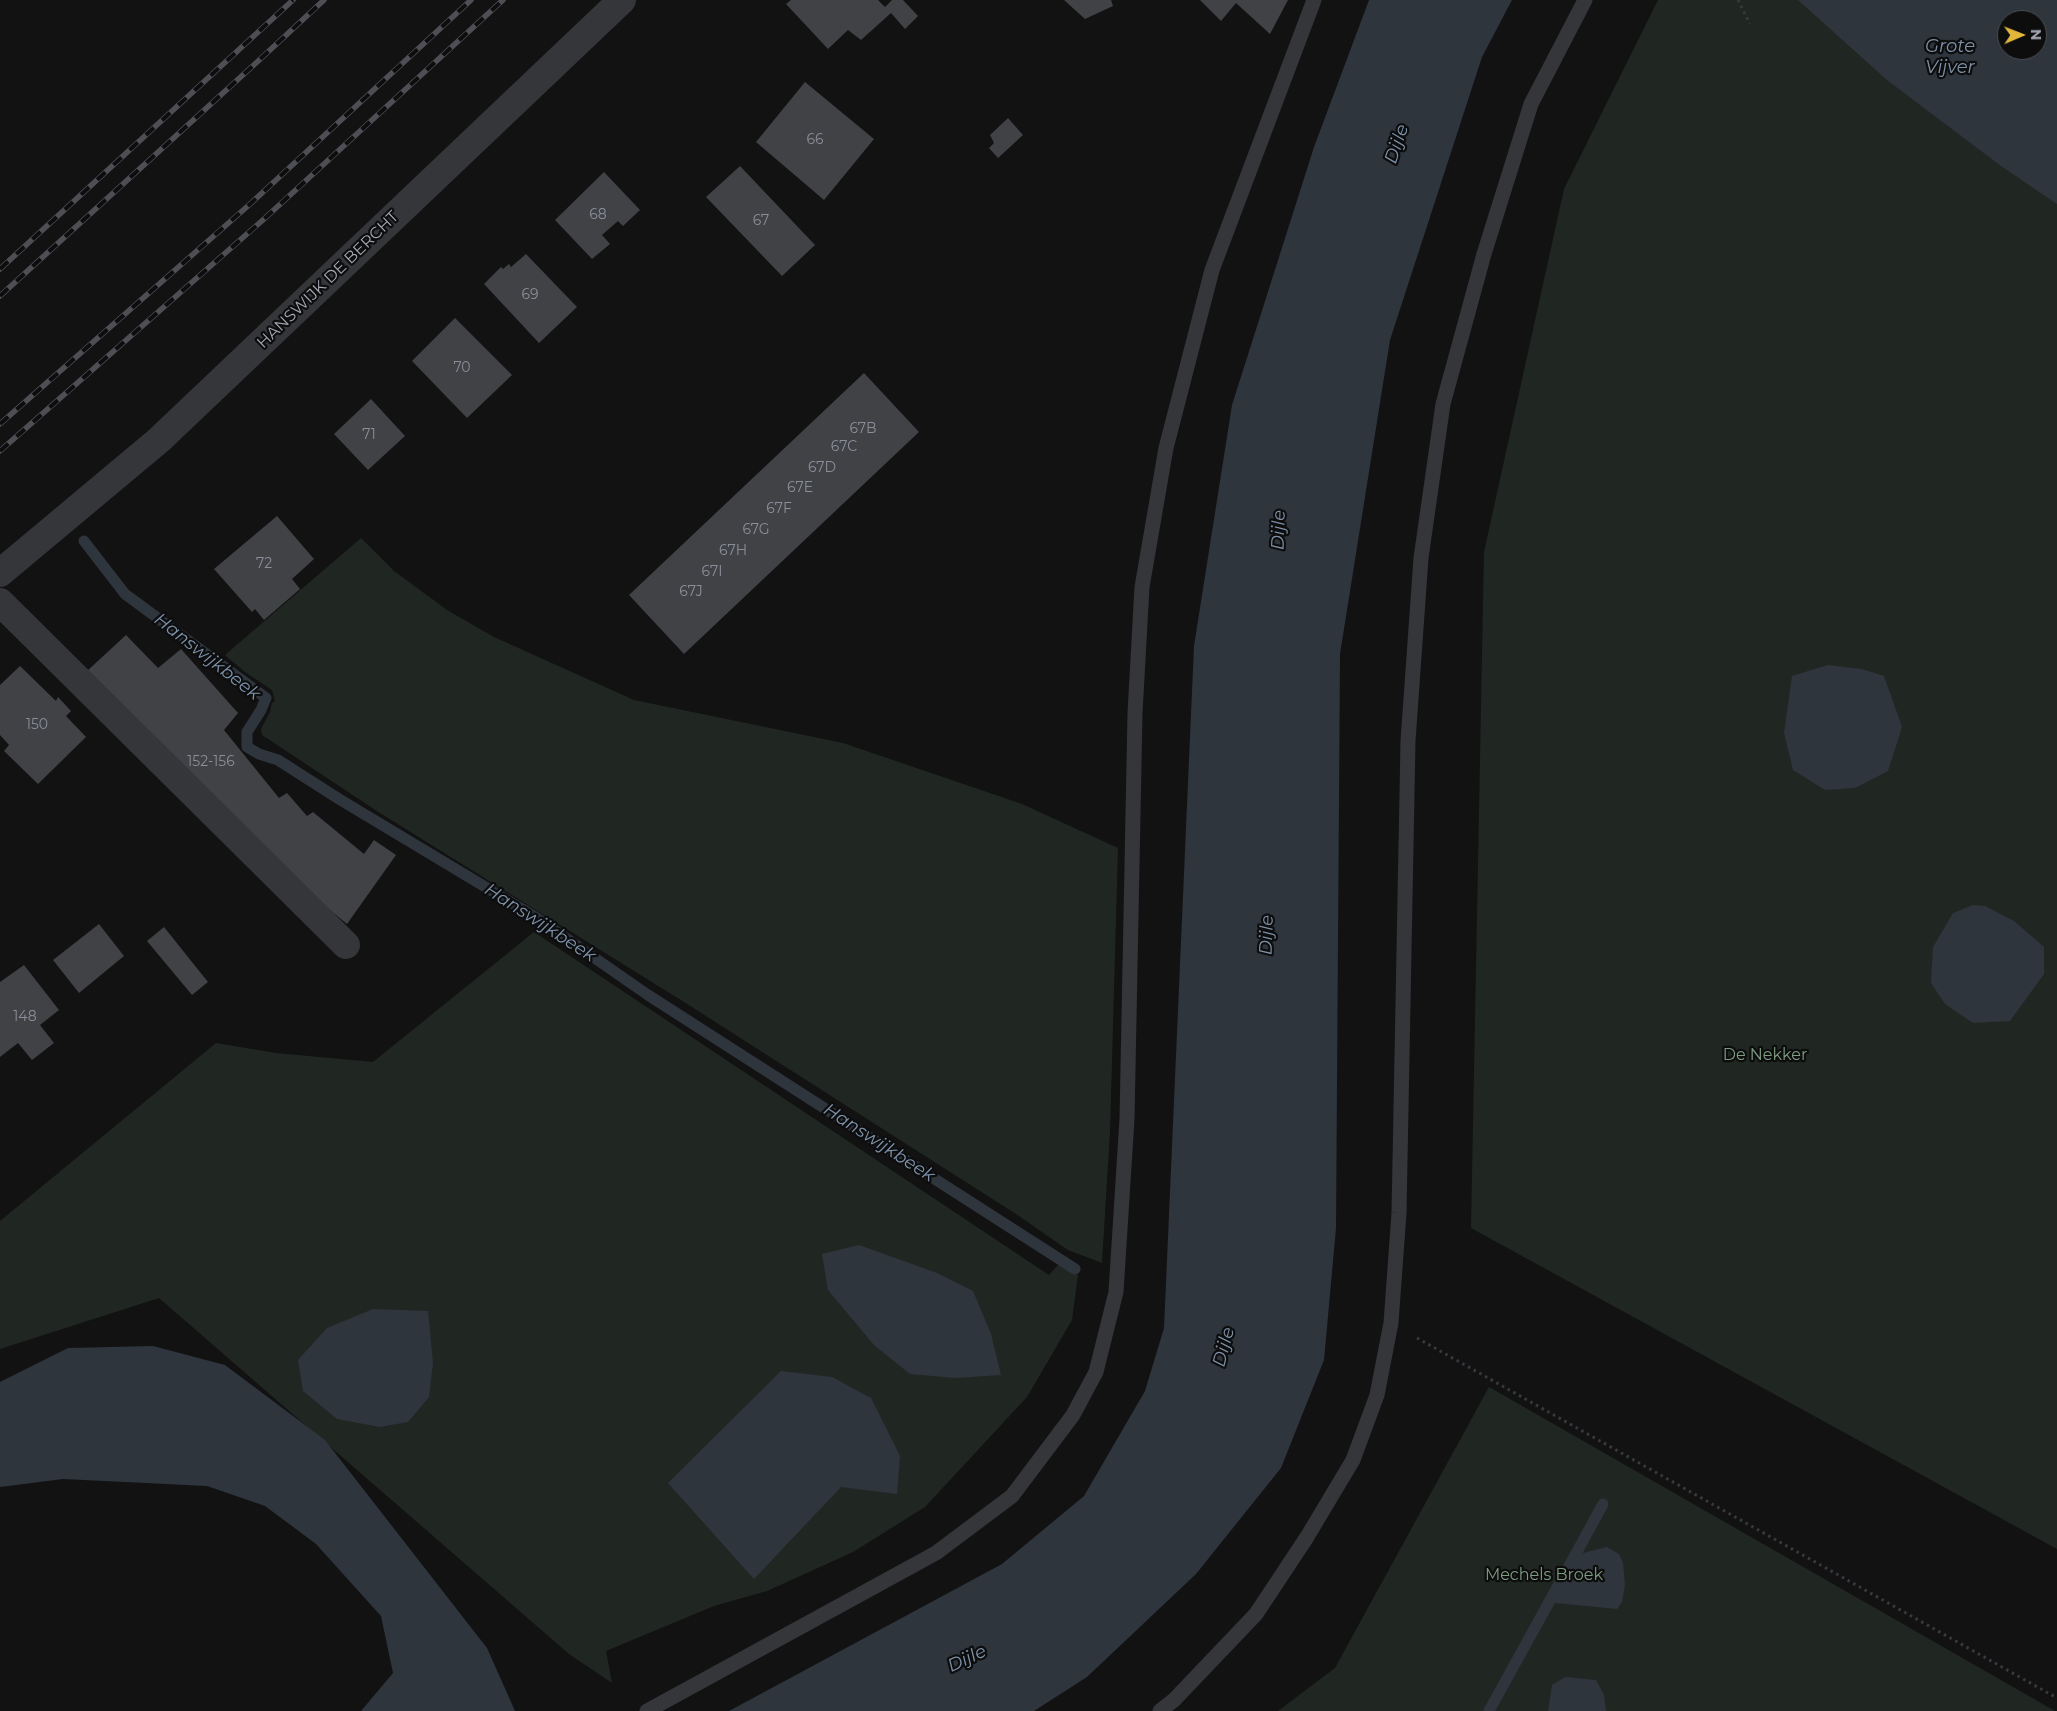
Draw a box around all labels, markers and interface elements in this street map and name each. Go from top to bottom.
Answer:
north arrow [1997,10,2047,60]
text: N [2027,29,2045,41]
water label: Grote Vijver [1925,36,1975,78]
water label: Dijle [1380,121,1414,167]
house number: 66 [806,132,824,148]
street label: HANSWIJK DE BERCHT [253,207,403,353]
house number: 68 [589,207,607,223]
house number: 67 [753,213,769,229]
house number: 69 [521,287,539,303]
house number: 70 [453,360,471,376]
house number: 67B [849,421,877,437]
house number: 71 [362,427,376,443]
house number: 67C [831,439,857,455]
house number: 67D [808,460,836,476]
house number: 67E [787,480,813,496]
house number: 67F [766,501,792,517]
water label: Dijle [1268,509,1290,551]
house number: 67G [742,522,770,538]
house number: 67H [719,543,747,559]
house number: 72 [256,556,272,572]
house number: 67I [702,564,722,580]
house number: 67J [679,584,703,600]
water label: Hanswijkbeek [150,609,264,705]
house number: 150 [26,717,48,733]
house number: 152-156 [187,754,235,770]
water label: Hanswijkbeek [480,879,600,967]
water label: Dijle [1256,914,1278,956]
house number: 148 [13,1009,37,1025]
park label: De Nekker [1723,1045,1807,1065]
water label: Hanswijkbeek [819,1099,939,1187]
water label: Dijle [1208,1325,1240,1369]
park label: Mechels Broek [1485,1565,1603,1585]
water label: Dijle [944,1641,990,1677]

